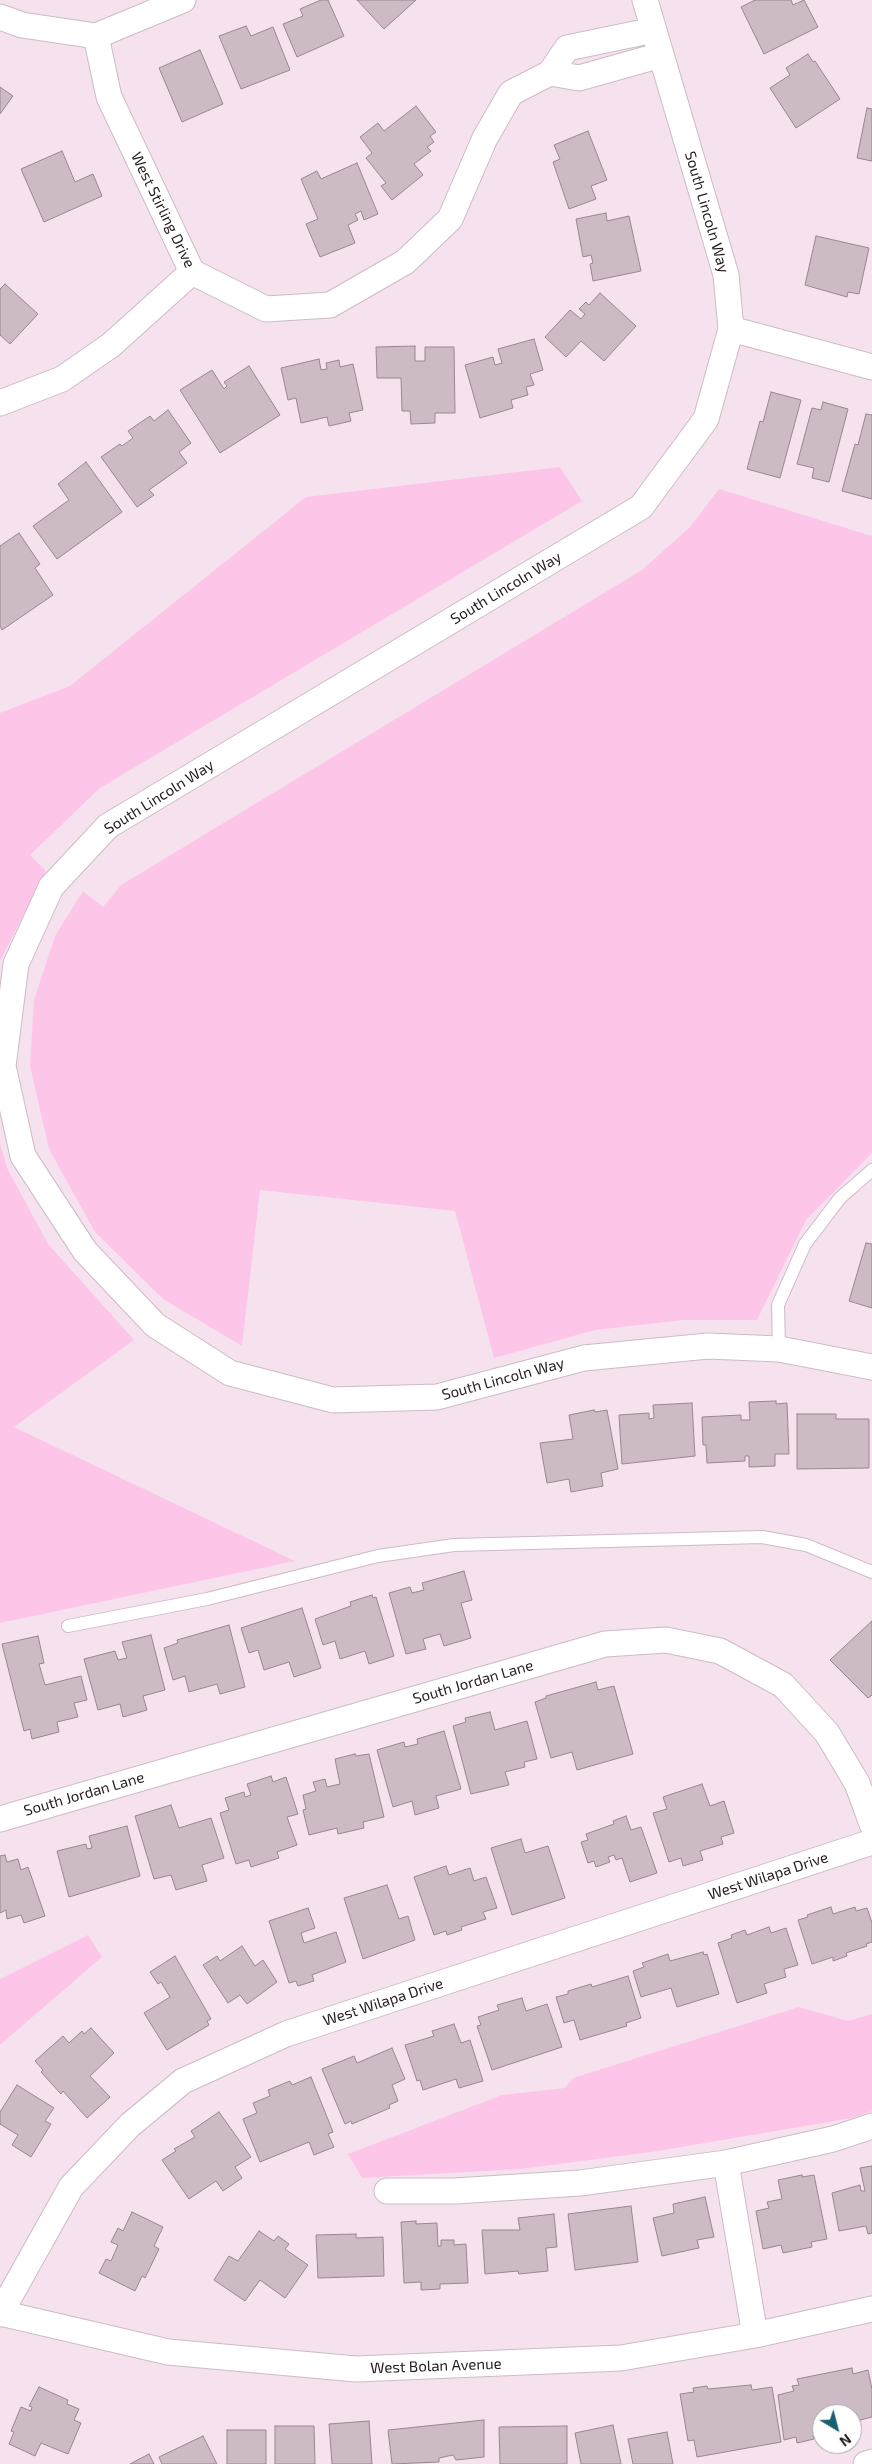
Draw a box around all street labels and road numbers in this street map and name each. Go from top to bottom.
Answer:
street label: West Stirling Drive [127,149,199,271]
street label: South Lincoln Way [681,149,733,275]
street label: South Lincoln Way [447,548,565,628]
street label: South Lincoln Way [101,756,217,838]
street label: South Lincoln Way [440,1354,566,1404]
street label: South Jordan Lane [411,1656,535,1708]
street label: South Jordan Lane [22,1768,146,1820]
street label: West Wilapa Drive [706,1848,830,1904]
street label: West Wilapa Drive [321,1974,445,2030]
street label: West Bolan Avenue [370,2355,502,2377]

